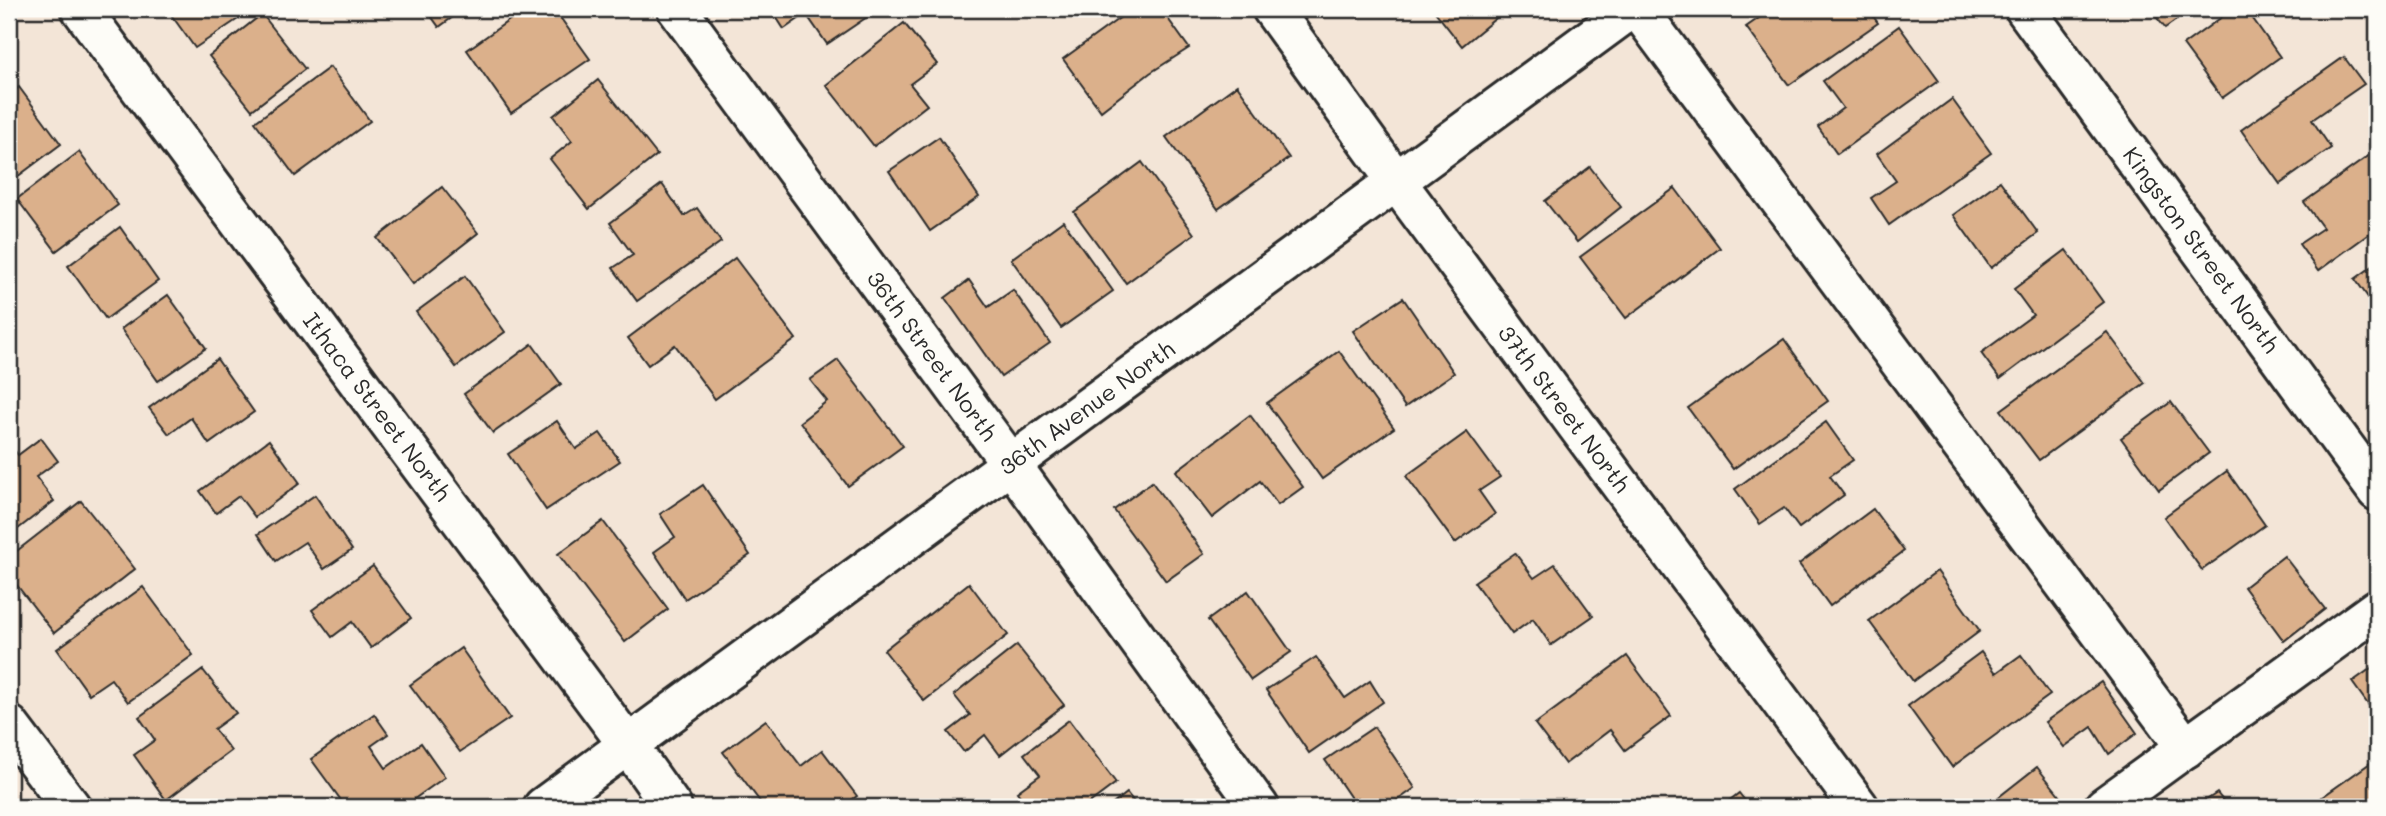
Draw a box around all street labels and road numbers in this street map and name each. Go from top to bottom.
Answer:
street label: Kingston Street North [2117,140,2287,359]
street label: 36th Street North [861,264,1005,447]
street label: Ithaca Street North [297,306,459,507]
street label: 37th Street North [1492,318,1638,498]
street label: 36th Avenue North [993,333,1180,481]

